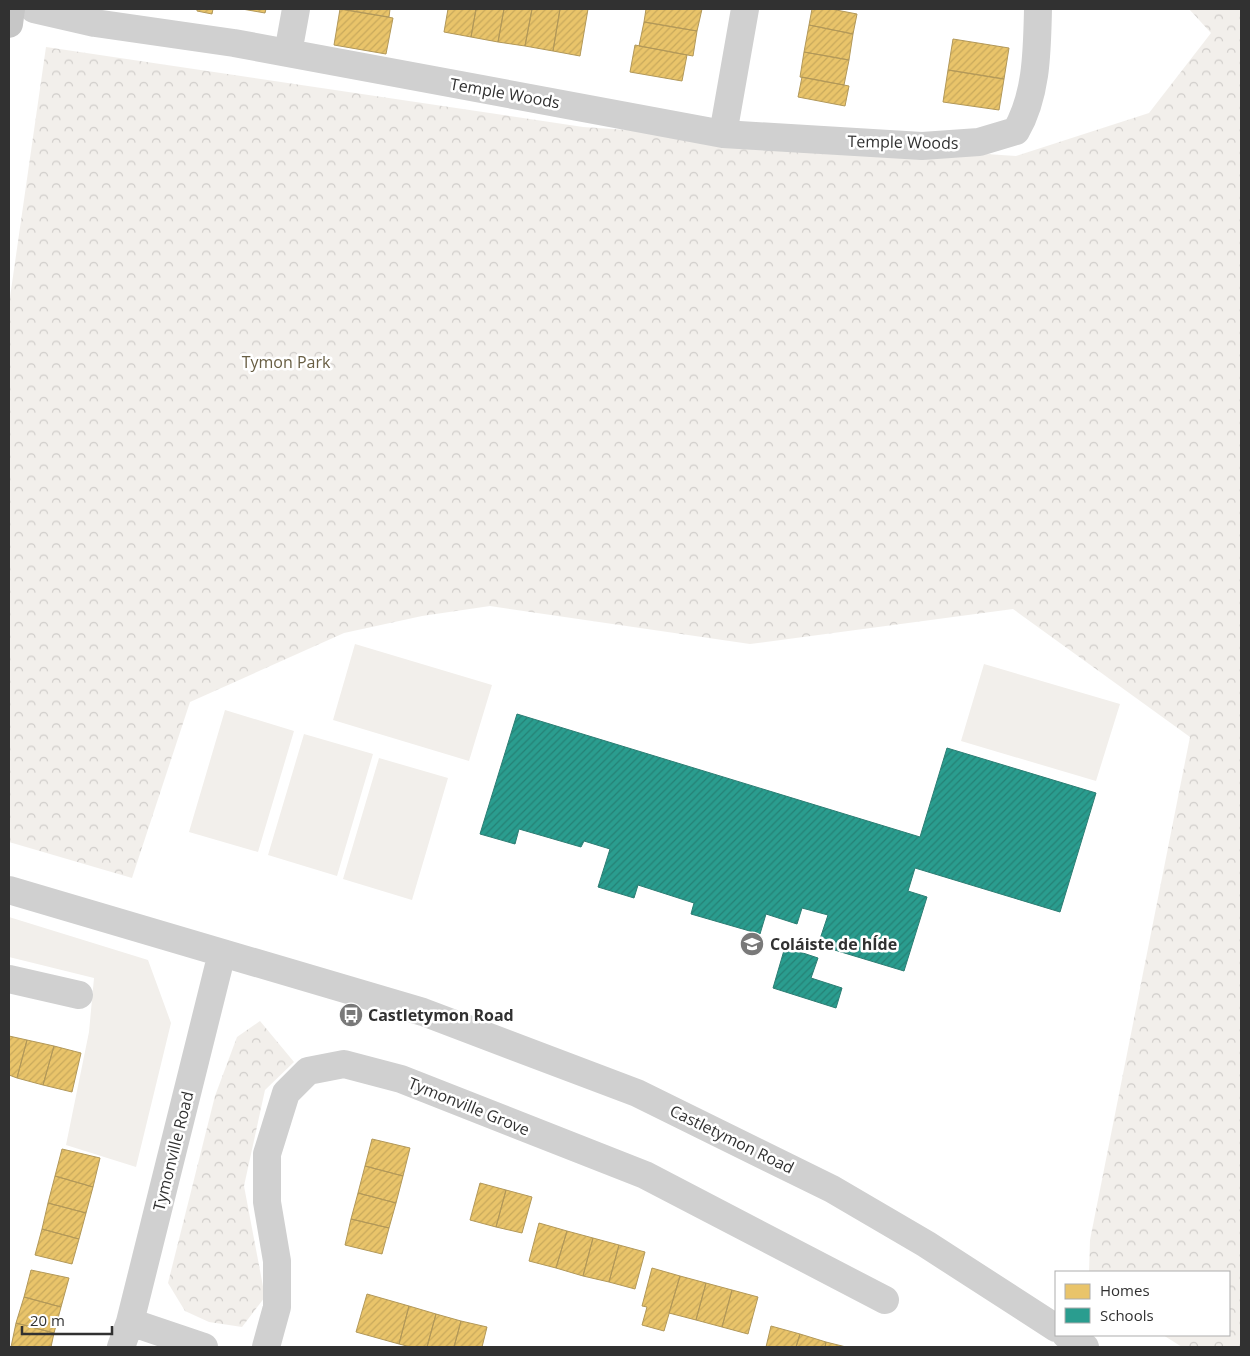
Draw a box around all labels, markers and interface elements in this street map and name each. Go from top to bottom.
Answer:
street label: Temple Woods [448,73,562,113]
street label: Temple Woods [847,130,959,154]
park label: Tymon Park [242,351,331,373]
school or university icon: Coláiste de hÍde [739,931,765,957]
place label: Coláiste de hÍde [770,933,897,955]
bus stop icon: Castletymon Road [338,1002,364,1028]
place label: Castletymon Road [368,1004,514,1026]
street label: Tymonville Grove [405,1072,533,1140]
street label: Tymonville Road [148,1089,198,1213]
street label: Castletymon Road [666,1099,798,1179]
legend [1055,1271,1230,1336]
text: Homes [1100,1280,1150,1300]
scale bar [22,1304,112,1336]
text: Schools [1100,1305,1154,1325]
text: 20 m [30,1310,65,1330]

